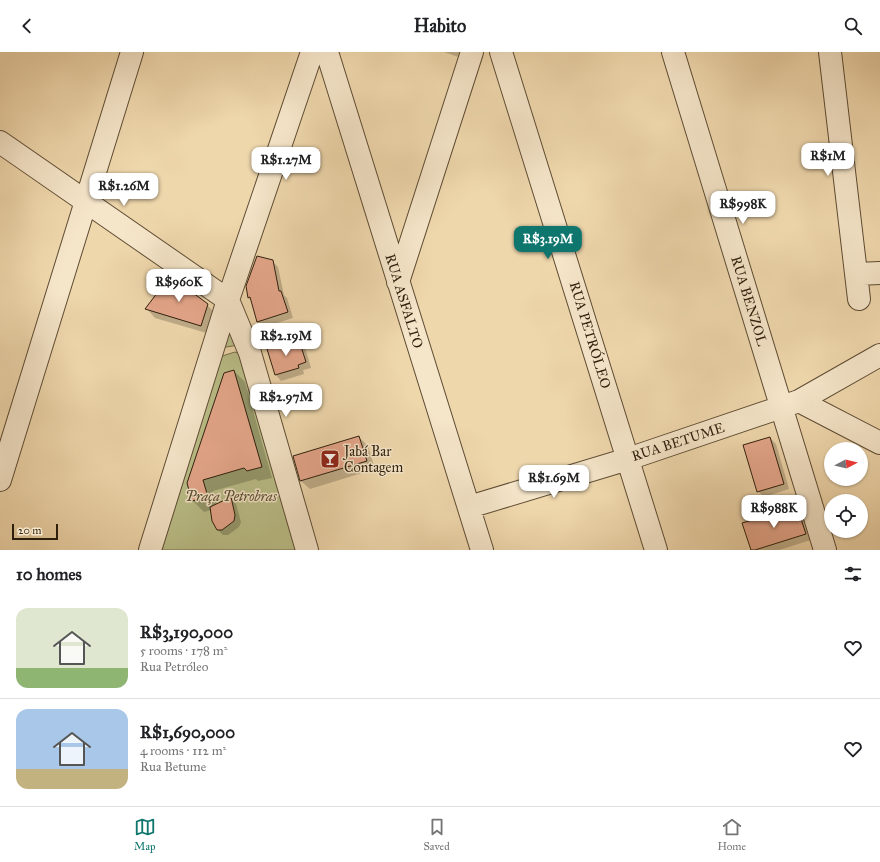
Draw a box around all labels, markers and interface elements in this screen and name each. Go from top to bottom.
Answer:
icon: back [16,15,38,37]
text: Habito [414,15,466,37]
icon: search [842,15,864,37]
pin: R$1M [804,143,852,177]
pin: R$1.27M [249,147,323,181]
text: R$1M [810,148,846,164]
text: R$1.27M [260,152,312,168]
pin: R$1.26M [87,173,161,207]
text: R$1.26M [98,178,150,194]
pin: R$998K [710,191,776,225]
text: R$998K [719,196,767,212]
pin: R$3.19M [511,226,585,260]
text: R$3.19M [523,231,573,247]
street label: RUA ASFALTO [382,252,426,350]
street label: RUA BENZOL [727,254,771,349]
pin: R$960K [146,269,212,303]
text: R$960K [155,274,203,290]
street label: RUA PETRÓLEO [566,279,616,391]
pin: R$2.19M [249,323,323,357]
text: R$2.19M [260,328,312,344]
pin: R$2.97M [249,384,323,418]
text: R$2.97M [259,389,313,405]
street label: RUA BETUME [629,419,727,465]
north arrow [824,442,868,486]
map controls [824,442,868,538]
place label: Jabá Bar Contagem [342,443,403,476]
bar icon: Jabá Bar Contagem [319,448,341,470]
pin: R$1.69M [517,465,591,499]
text: R$1.69M [528,470,580,486]
park label: Praça Petrobras [185,488,278,505]
button: locate [824,494,868,538]
pin: R$988K [741,495,807,529]
text: R$988K [751,500,797,516]
scale bar [12,522,58,541]
text: 20 m [18,524,41,537]
icon: filters [842,563,864,585]
text: 10 homes [16,564,82,585]
text: R$3,190,000 [140,622,233,643]
icon: home [48,624,96,672]
icon: heart [842,637,864,659]
text: 5 rooms · 178 m² [140,643,228,659]
text: Rua Petróleo [140,659,208,675]
text: R$1,690,000 [140,722,235,743]
icon: home [48,725,96,773]
icon: heart [842,738,864,760]
text: 4 rooms · 112 m² [140,743,226,759]
text: Rua Betume [140,759,206,775]
tab: Map [134,816,156,853]
tab: Saved [424,816,450,853]
tab: Home [717,816,746,853]

